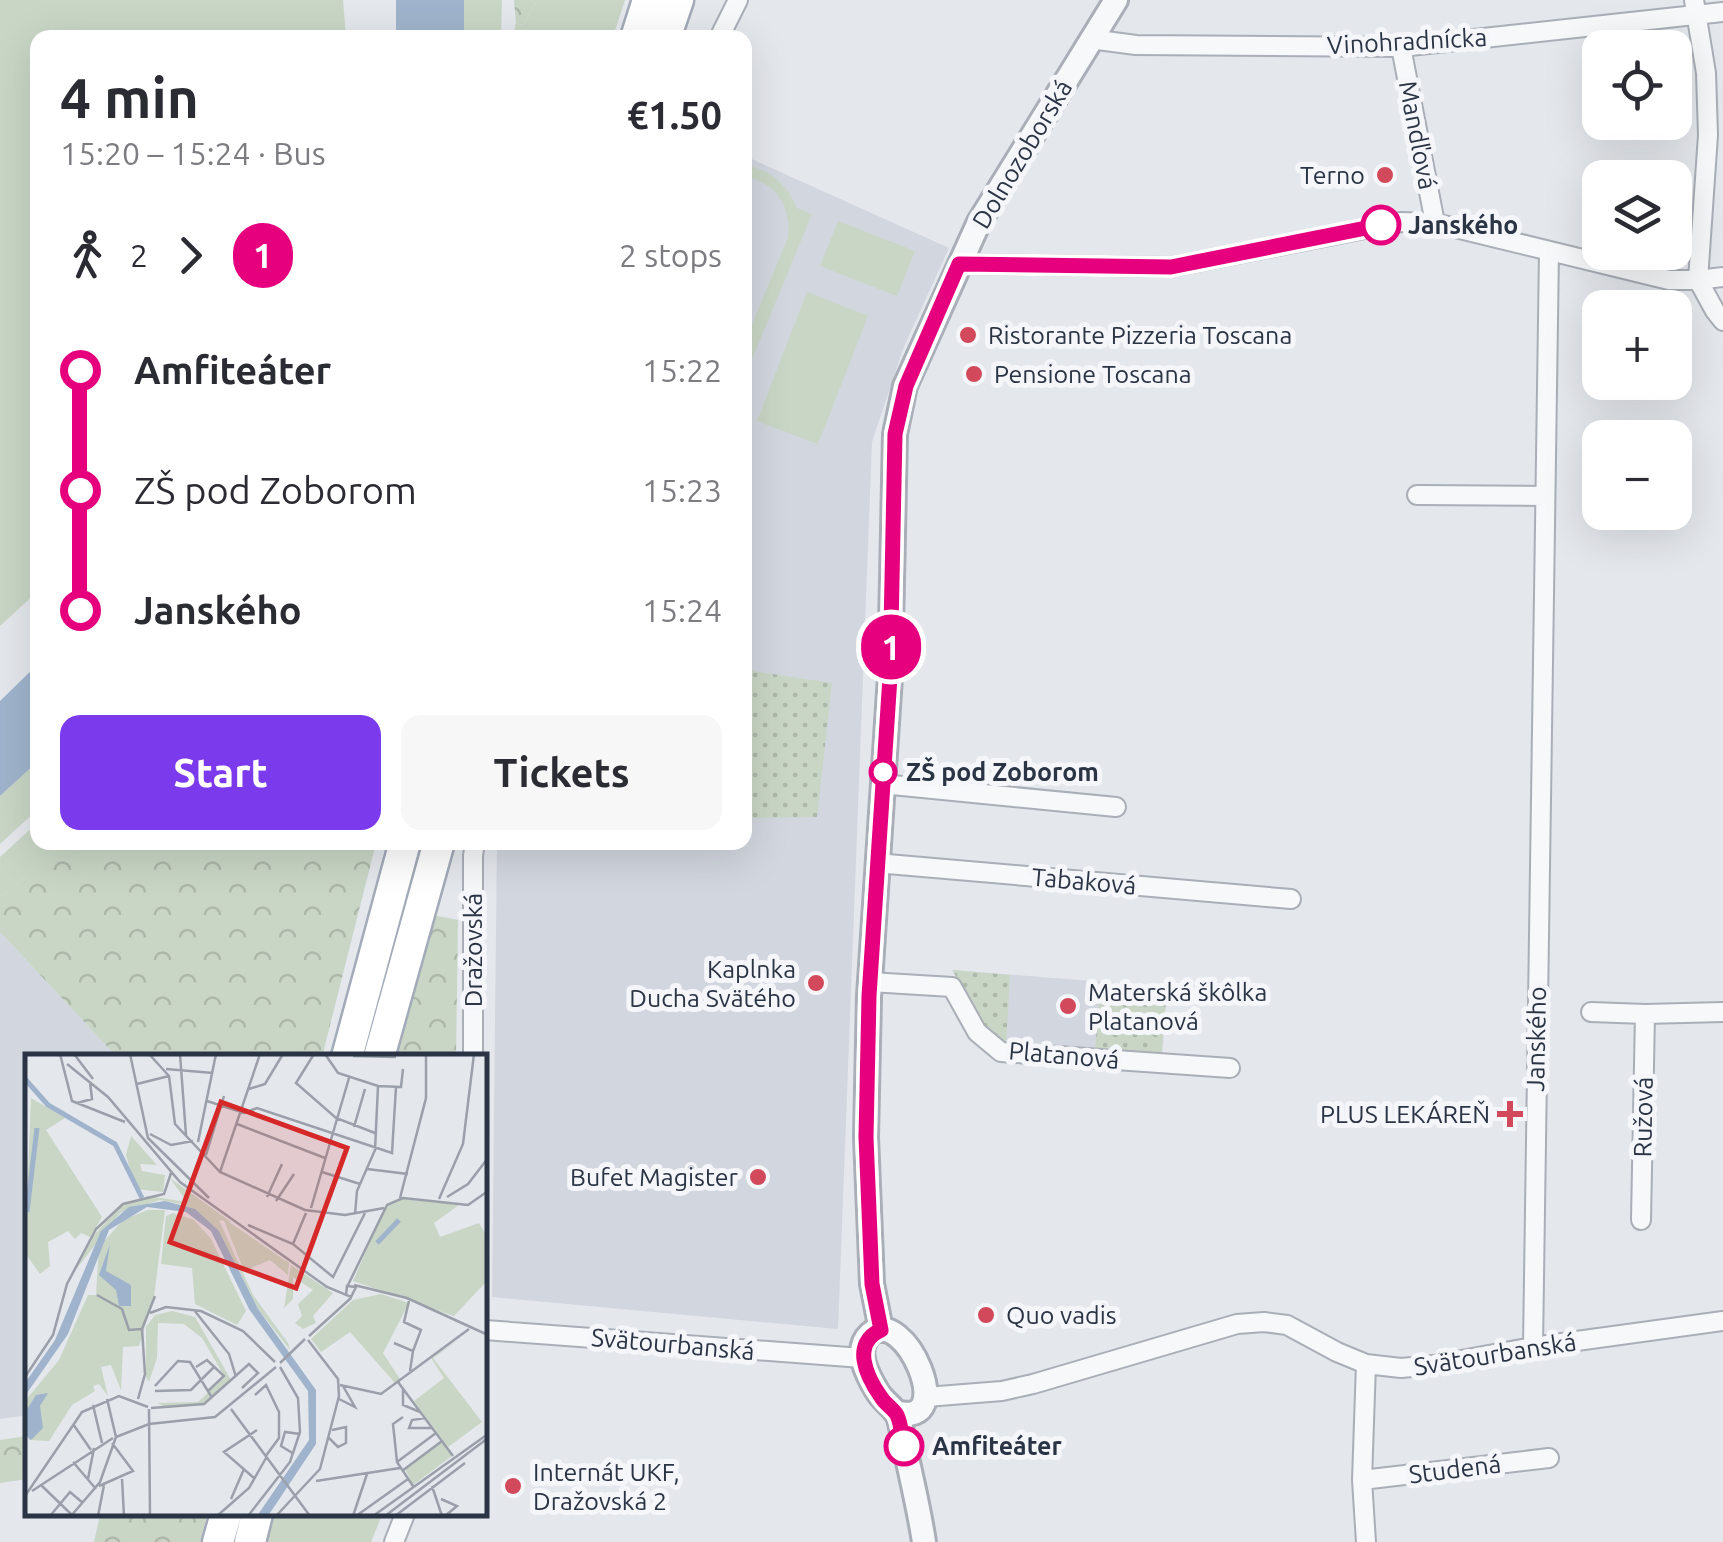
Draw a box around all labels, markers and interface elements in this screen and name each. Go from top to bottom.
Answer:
street label: Vinohradnícka [1326,23,1488,59]
map controls [1582,30,1692,530]
button: locate [1582,30,1692,140]
text: 4 min [60,67,199,128]
street label: Dolnozoborská [967,75,1077,233]
street label: Mandľová [1394,78,1442,192]
text: €1.50 [627,94,722,136]
text: 15:20 – 15:24 · Bus [60,135,326,171]
button: layers [1582,160,1692,270]
place label: Terno [1300,161,1365,189]
marker: Terno [1374,164,1396,186]
marker: Janského [1362,206,1400,244]
place label: Janského [1408,211,1518,239]
icon: walk [60,228,115,283]
icon: forward [163,228,218,283]
text: 1 [253,235,273,275]
text: 2 [130,237,148,273]
text: 2 stops [619,237,722,273]
button: + [1582,290,1692,400]
place label: Ristorante Pizzeria Toscana [988,321,1292,349]
marker: Ristorante Pizzeria Toscana [957,324,979,346]
text: Amfiteáter [134,349,331,391]
text: 15:22 [642,352,722,388]
place label: Pensione Toscana [994,360,1192,388]
marker: Pensione Toscana [963,363,985,385]
button: − [1582,420,1692,530]
text: ZŠ pod Zoborom [134,469,417,511]
text: 15:23 [642,472,722,508]
text: Janského [134,589,302,631]
text: 15:24 [642,592,722,628]
line badge: 1 [858,614,924,680]
text: 1 [881,627,901,667]
button: Start [60,715,381,830]
button: Tickets [401,715,722,830]
place label: ZŠ pod Zoborom [906,756,1099,786]
marker: ZŠ pod Zoborom [870,759,896,785]
street label: Tabaková [1030,862,1138,900]
street label: Dražovská [459,893,487,1007]
place label: Kaplnka Ducha Svätého [629,955,796,1012]
marker: Kaplnka Ducha Svätého [805,972,827,994]
place label: Materská škôlka Platanová [1088,978,1267,1035]
street label: Janského [1521,986,1551,1092]
marker: Materská škôlka Platanová [1057,995,1079,1017]
street label: Platanová [1008,1036,1120,1074]
inset map [25,1054,488,1517]
street label: Ružová [1628,1076,1658,1158]
place label: PLUS LEKÁREŇ [1320,1100,1490,1128]
marker: PLUS LEKÁREŇ [1499,1103,1521,1125]
place label: Bufet Magister [570,1163,739,1191]
marker: Bufet Magister [747,1166,769,1188]
place label: Quo vadis [1006,1301,1117,1329]
marker: Quo vadis [975,1304,997,1326]
street label: Svätourbanská [590,1323,756,1365]
street label: Svätourbanská [1412,1327,1578,1381]
marker: Amfiteáter [885,1427,923,1465]
place label: Amfiteáter [932,1432,1062,1460]
street label: Studená [1407,1449,1503,1489]
place label: Internát UKF, Dražovská 2 [533,1458,680,1515]
marker: Internát UKF, Dražovská 2 [502,1475,524,1497]

